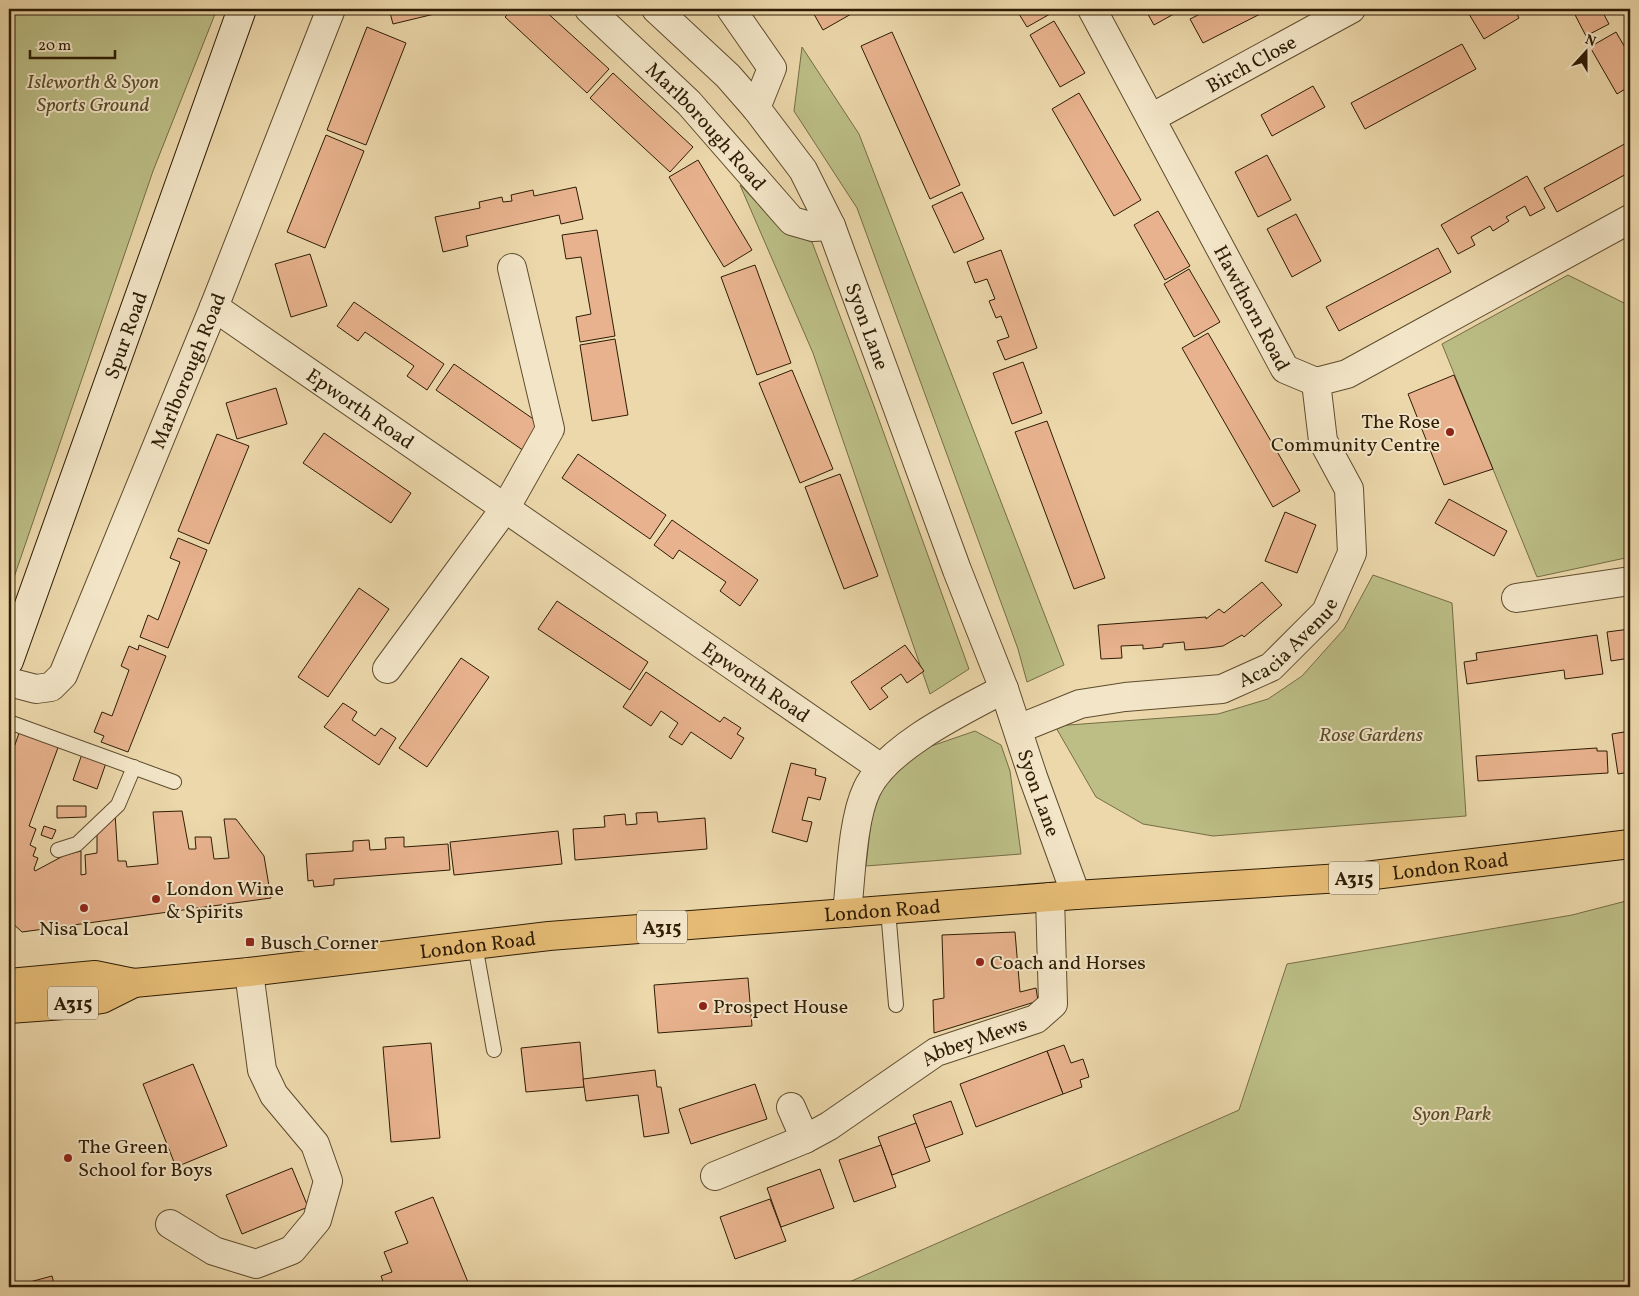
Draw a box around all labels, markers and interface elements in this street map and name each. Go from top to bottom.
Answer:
scale bar [30,28,115,60]
north arrow [1562,28,1612,78]
street label: Birch Close [1202,29,1302,101]
text: N [1582,31,1598,52]
text: 20 m [38,36,71,57]
street label: Marlborough Road [638,57,772,198]
park label: Isleworth & Syon Sports Ground [27,69,159,120]
street label: Hawthorn Road [1205,241,1296,377]
street label: Syon Lane [837,279,895,374]
street label: Spur Road [99,288,156,384]
street label: Marlborough Road [145,289,234,454]
street label: Epworth Road [300,363,419,457]
place label: The Rose Community Centre [1271,409,1440,460]
marker: The Rose Community Centre [1444,426,1456,438]
street label: Acacia Avenue [1234,594,1346,696]
street label: Epworth Road [695,636,815,731]
park label: Rose Gardens [1319,722,1424,750]
street label: Syon Lane [1009,746,1066,841]
street label: London Road [1391,847,1510,889]
road number: A315 [1329,861,1379,894]
place label: London Wine & Spirits [166,876,284,927]
marker: London Wine & Spirits [150,893,162,905]
street label: London Road [823,894,942,931]
marker: Nisa Local [78,902,90,914]
road number: A315 [637,910,687,944]
place label: Nisa Local [39,916,129,944]
street label: London Road [418,926,538,967]
place label: Busch Corner [260,930,379,958]
marker: Busch Corner [244,936,256,948]
place label: Coach and Horses [990,950,1146,978]
marker: Coach and Horses [974,956,986,968]
road number: A315 [48,986,98,1020]
place label: Prospect House [713,994,848,1022]
marker: Prospect House [697,1000,709,1012]
street label: Abbey Mews [916,1011,1031,1074]
park label: Syon Park [1413,1101,1491,1129]
place label: The Green School for Boys [78,1134,213,1185]
marker: The Green School for Boys [62,1152,74,1164]

